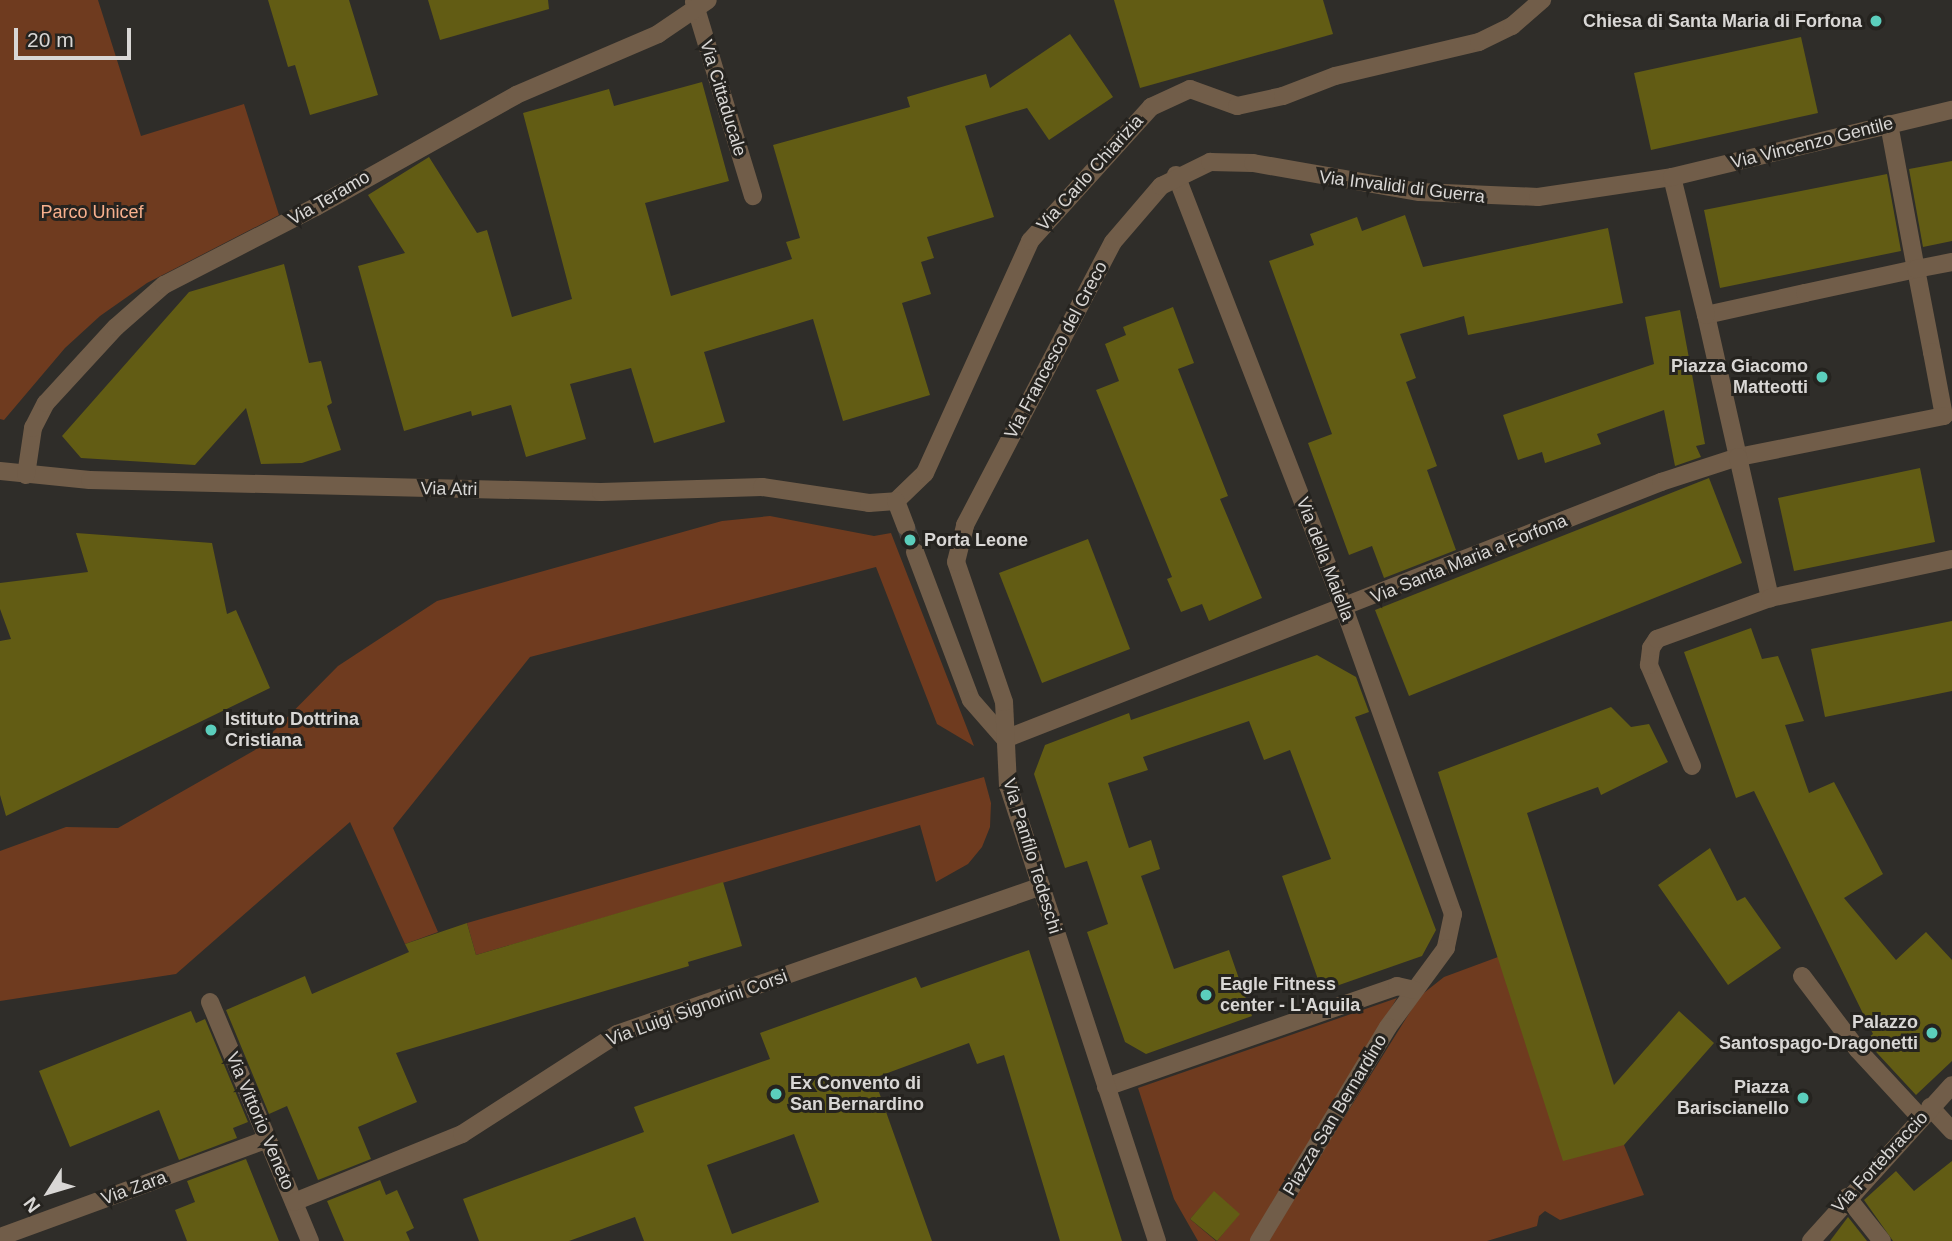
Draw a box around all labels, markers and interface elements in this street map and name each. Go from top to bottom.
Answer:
place label: Chiesa di Santa Maria di Forfona [1583,10,1862,32]
marker: Chiesa di Santa Maria di Forfona [1868,13,1884,29]
scale bar [18,14,135,58]
text: 20 m [27,28,74,51]
street label: Via Cittaducale [695,37,751,159]
street label: Via Carlo Chiarizia [1032,111,1148,235]
street label: Via Vincenzo Gentile [1729,112,1895,174]
street label: Via Teramo [284,166,374,230]
street label: Via Invalidi di Guerra [1318,166,1486,208]
park label: Parco Unicef [40,201,144,223]
street label: Via Francesco del Greco [1000,258,1112,442]
place label: Piazza Giacomo Matteotti [1671,356,1808,398]
marker: Piazza Giacomo Matteotti [1814,369,1830,385]
street label: Via Atri [420,478,478,500]
street label: Via della Maiella [1291,494,1359,624]
street label: Via Santa Maria a Forfona [1368,510,1570,608]
place label: Porta Leone [924,529,1028,551]
marker: Porta Leone [902,532,918,548]
place label: Istituto Dottrina Cristiana [225,709,359,752]
marker: Istituto Dottrina Cristiana [203,722,219,738]
street label: Via Panfilo Tedeschi [998,775,1066,937]
street label: Via Luigi Signorini Corsi [604,965,790,1051]
place label: Eagle Fitness center - L'Aquila [1220,974,1360,1016]
marker: Eagle Fitness center - L'Aquila [1198,987,1214,1003]
place label: Palazzo Santospago-Dragonetti [1719,1012,1918,1054]
marker: Palazzo Santospago-Dragonetti [1924,1025,1940,1041]
street label: Piazza San Bernardino [1278,1031,1392,1199]
street label: Via Vittorio Veneto [221,1049,299,1193]
place label: Ex Convento di San Bernardino [790,1073,924,1116]
place label: Piazza Bariscianello [1677,1077,1789,1120]
marker: Ex Convento di San Bernardino [768,1086,784,1102]
marker: Piazza Bariscianello [1795,1090,1811,1106]
street label: Via Fortebraccio [1828,1107,1932,1217]
north arrow [14,1157,84,1227]
street label: Via Zara [98,1166,170,1210]
text: N [19,1193,44,1217]

